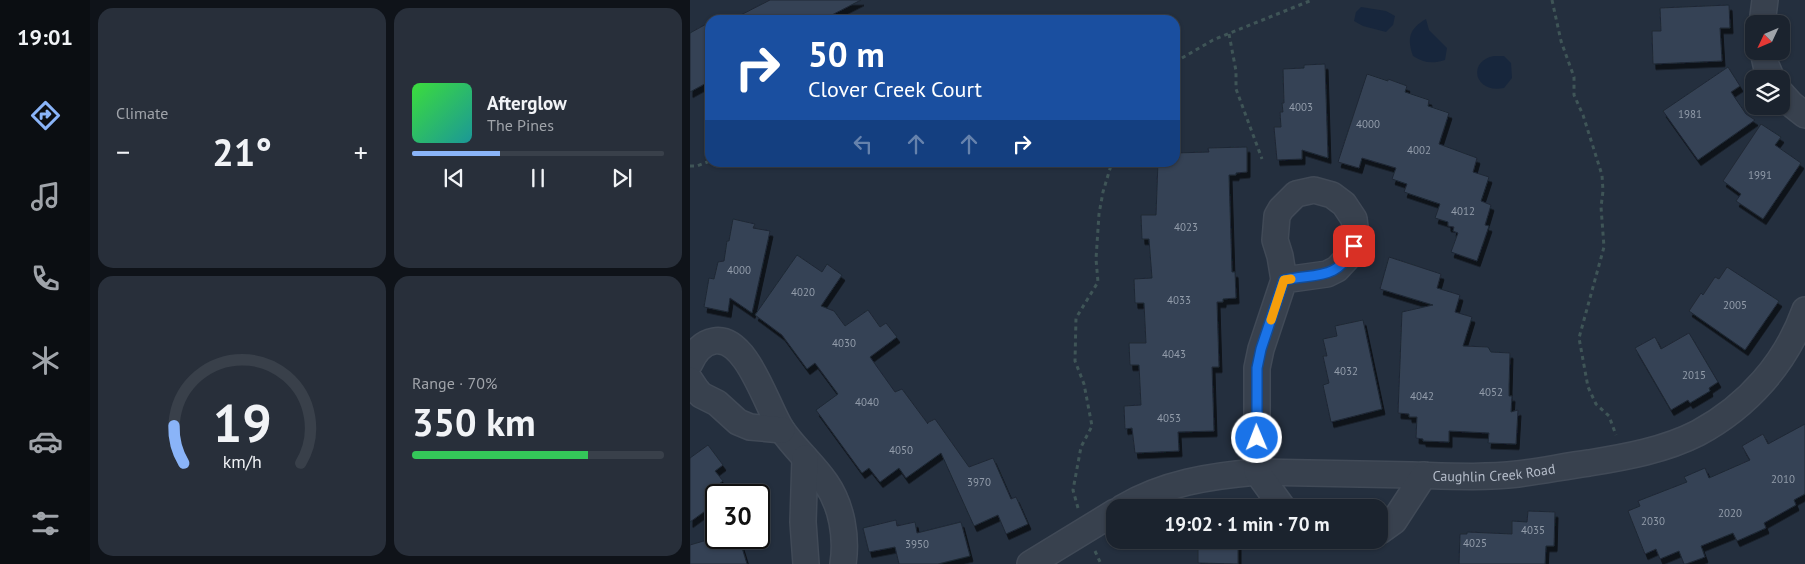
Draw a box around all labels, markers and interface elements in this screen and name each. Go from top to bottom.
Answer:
north arrow [1745,15,1790,60]
map controls [1745,15,1790,115]
text: 19:01 [17,23,73,51]
text: 50 m [808,31,885,77]
icon: right [725,35,790,100]
button: layers [1745,70,1790,115]
text: Clover Creek Court [808,75,982,103]
text: Afterglow [487,91,567,115]
icon: directions [28,98,63,133]
house number: 4003 [1289,100,1313,114]
text: Climate [116,103,168,123]
house number: 1981 [1678,107,1702,121]
text: The Pines [487,115,554,135]
house number: 4000 [1356,117,1380,131]
text: 21° [212,127,272,176]
icon: left [849,130,877,158]
icon: ahead [902,130,930,158]
icon: ahead [955,130,983,158]
icon: right [1008,130,1036,158]
text: − [116,133,130,170]
text: + [354,133,368,170]
house number: 4002 [1407,143,1431,157]
icon: previous [440,164,468,192]
icon: pause [524,164,552,192]
icon: next [608,164,636,192]
house number: 1991 [1748,168,1772,182]
icon: music [28,179,63,214]
house number: 4012 [1451,204,1475,218]
house number: 4023 [1174,220,1198,234]
pin [1333,225,1375,267]
icon: arrive [1340,232,1368,260]
icon: phone [28,261,63,296]
house number: 4000 [727,263,751,277]
house number: 4020 [791,285,815,299]
house number: 4033 [1167,293,1191,307]
house number: 2005 [1723,298,1747,312]
house number: 4030 [832,336,856,350]
icon: climate [28,343,63,378]
house number: 4043 [1162,347,1186,361]
house number: 4032 [1334,364,1358,378]
house number: 2015 [1682,368,1706,382]
text: Range · 70% [412,373,497,393]
house number: 4052 [1479,385,1503,399]
text: 19 [213,389,271,456]
house number: 4042 [1410,389,1434,403]
house number: 4040 [855,395,879,409]
text: 350 km [412,397,536,446]
house number: 4053 [1157,411,1181,425]
position arrow [1230,411,1282,463]
icon: car [28,424,63,459]
house number: 4050 [889,443,913,457]
text: km/h [222,450,262,473]
street label: Caughlin Creek Road [1432,459,1557,485]
house number: 2010 [1771,472,1795,486]
house number: 3970 [967,475,991,489]
speed limit sign: 30 [705,484,770,549]
icon: filters [28,506,63,541]
house number: 2020 [1718,506,1742,520]
text: 19:02 · 1 min · 70 m [1164,512,1330,536]
house number: 2030 [1641,514,1665,528]
house number: 4035 [1521,523,1545,537]
house number: 4025 [1463,536,1487,550]
house number: 3950 [905,537,929,551]

